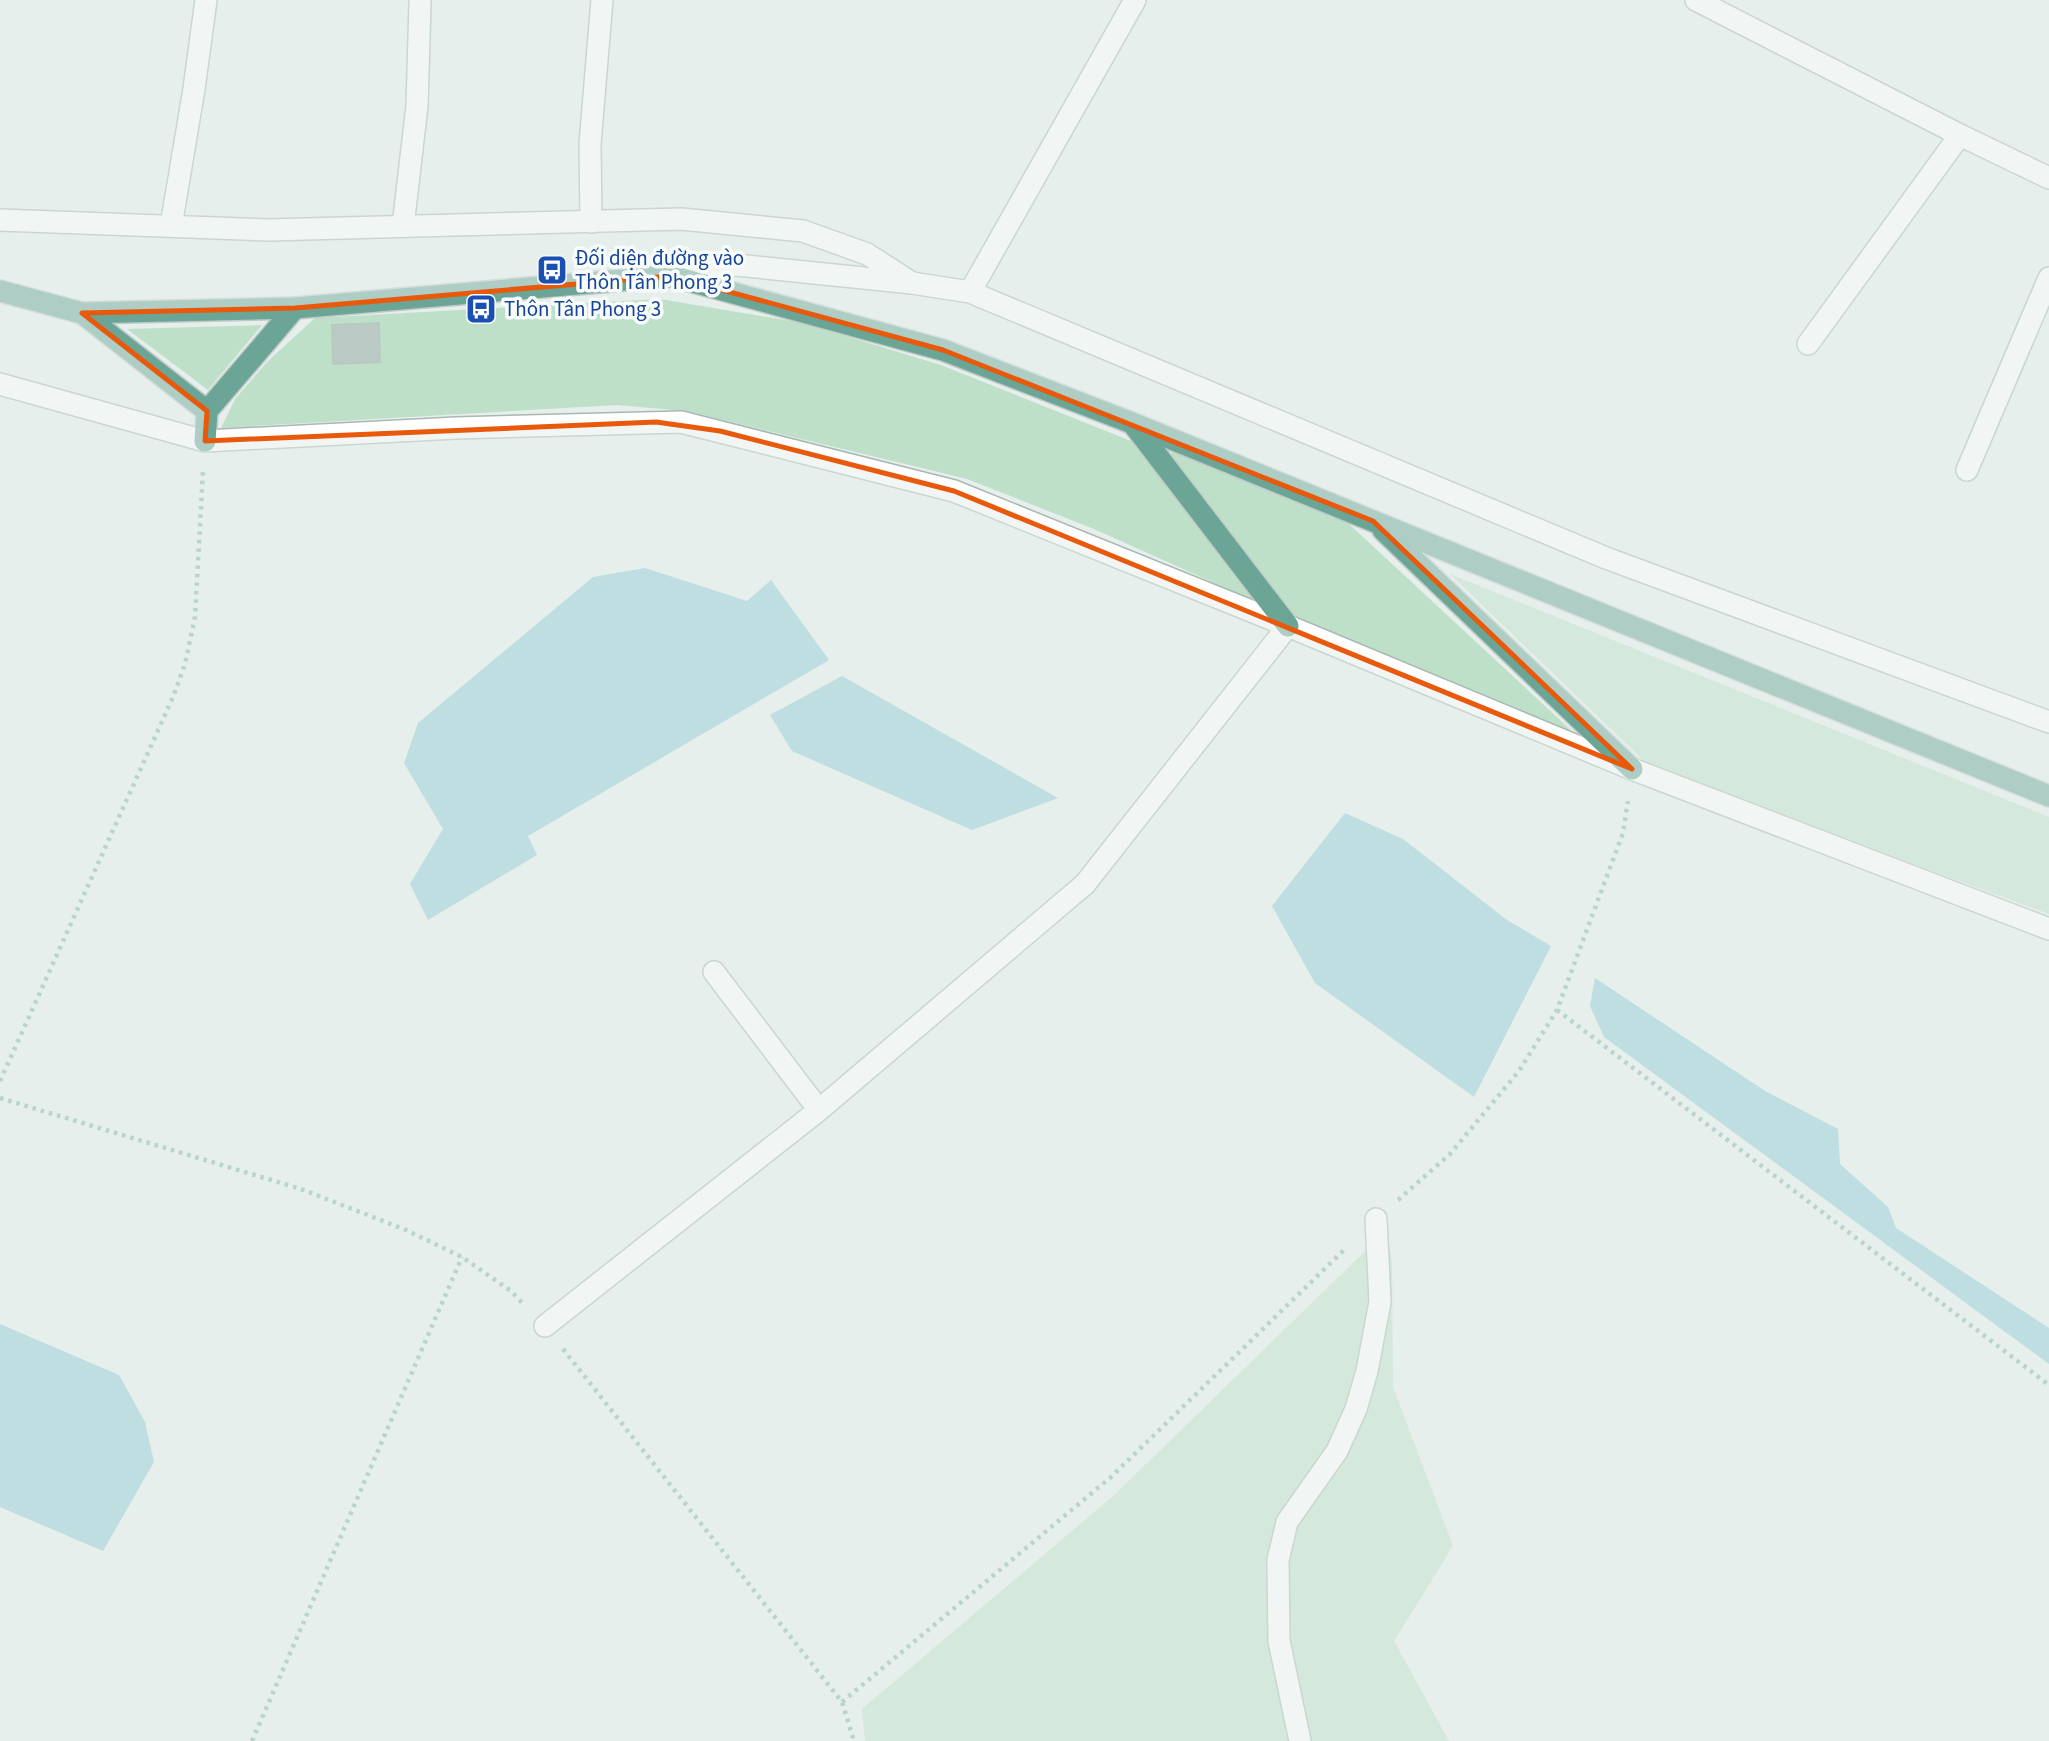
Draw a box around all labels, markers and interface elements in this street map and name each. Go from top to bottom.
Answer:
place label: Đối diện đường vào Thôn Tân Phong 3 [575,243,744,297]
bus stop icon: Đối diện đường vào Thôn Tân Phong 3 [535,253,569,287]
bus stop icon: Thôn Tân Phong 3 [464,292,498,326]
place label: Thôn Tân Phong 3 [504,294,661,324]

